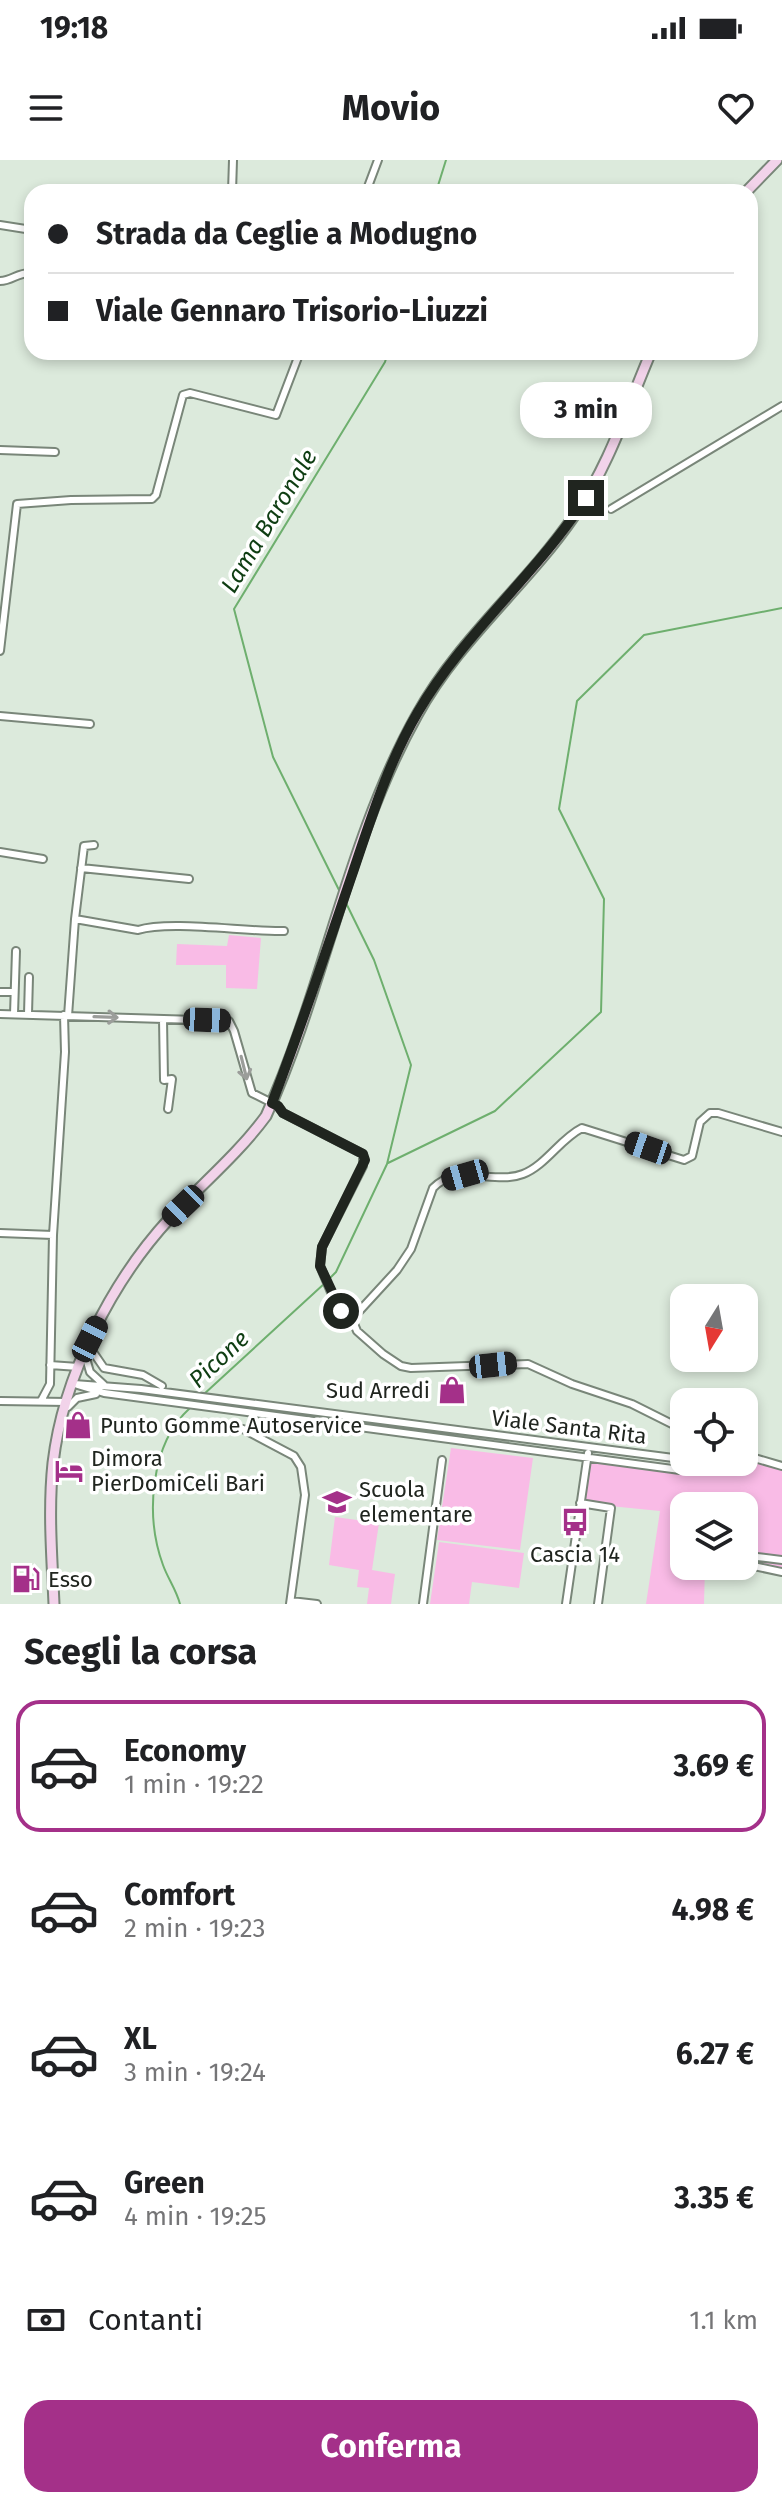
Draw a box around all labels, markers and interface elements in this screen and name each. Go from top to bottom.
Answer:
text: 19:18 [40,10,108,46]
icon: menu [24,86,68,130]
text: Movio [342,86,440,130]
icon: heart [714,86,758,130]
text: Strada da Ceglie a Modugno [96,216,477,252]
text: Viale Gennaro Trisorio-Liuzzi [96,293,488,329]
callout: 3 min [520,382,652,438]
text: 3 min [554,394,618,425]
water label: Lama Baronale [215,444,323,598]
route end [568,480,604,516]
car [183,1007,231,1033]
one-way arrow [92,1009,119,1024]
one-way arrow [237,1054,252,1080]
car [621,1129,675,1167]
car [439,1157,491,1193]
car [157,1181,209,1231]
north arrow [670,1284,758,1372]
map controls [670,1284,758,1580]
route start [323,1293,359,1329]
car [68,1312,112,1366]
water label: Picone [183,1324,255,1394]
car [468,1351,518,1379]
shop icon: Sud Arredi [437,1375,467,1405]
place label: Sud Arredi [326,1377,430,1404]
button: locate [670,1388,758,1476]
street label: Viale Santa Rita [490,1404,648,1450]
shop icon: Punto Gomme Autoservice [63,1410,93,1440]
place label: Punto Gomme Autoservice [100,1412,362,1439]
place label: Dimora PierDomiCeli Bari [91,1445,265,1497]
hotel icon: Dimora PierDomiCeli Bari [54,1456,84,1486]
place label: Scuola elementare [359,1476,473,1528]
school or university icon: Scuola elementare [322,1487,352,1517]
button: layers [670,1492,758,1580]
bus stop icon: Cascia 14 [560,1507,590,1537]
place label: Cascia 14 [530,1541,620,1568]
fuel station icon: Esso [11,1564,41,1594]
place label: Esso [48,1566,93,1593]
text: Scegli la corsa [24,1630,257,1674]
icon: car [28,1730,100,1802]
text: Economy [124,1733,246,1769]
text: 3.69 € [673,1748,754,1784]
text: 1 min · 19:22 [124,1769,264,1800]
icon: car [28,1874,100,1946]
text: Comfort [124,1877,235,1913]
text: 4.98 € [671,1892,754,1928]
text: 2 min · 19:23 [124,1913,266,1944]
icon: car [28,2018,100,2090]
text: XL [124,2021,157,2057]
text: 6.27 € [676,2036,754,2072]
text: 3 min · 19:24 [124,2057,266,2088]
icon: car [28,2162,100,2234]
text: Green [124,2165,205,2201]
text: 3.35 € [674,2180,754,2216]
text: 4 min · 19:25 [124,2201,267,2232]
icon: cash [24,2298,68,2342]
text: Contanti [88,2302,203,2338]
text: 1.1 km [689,2305,758,2336]
button: Conferma [24,2400,758,2492]

